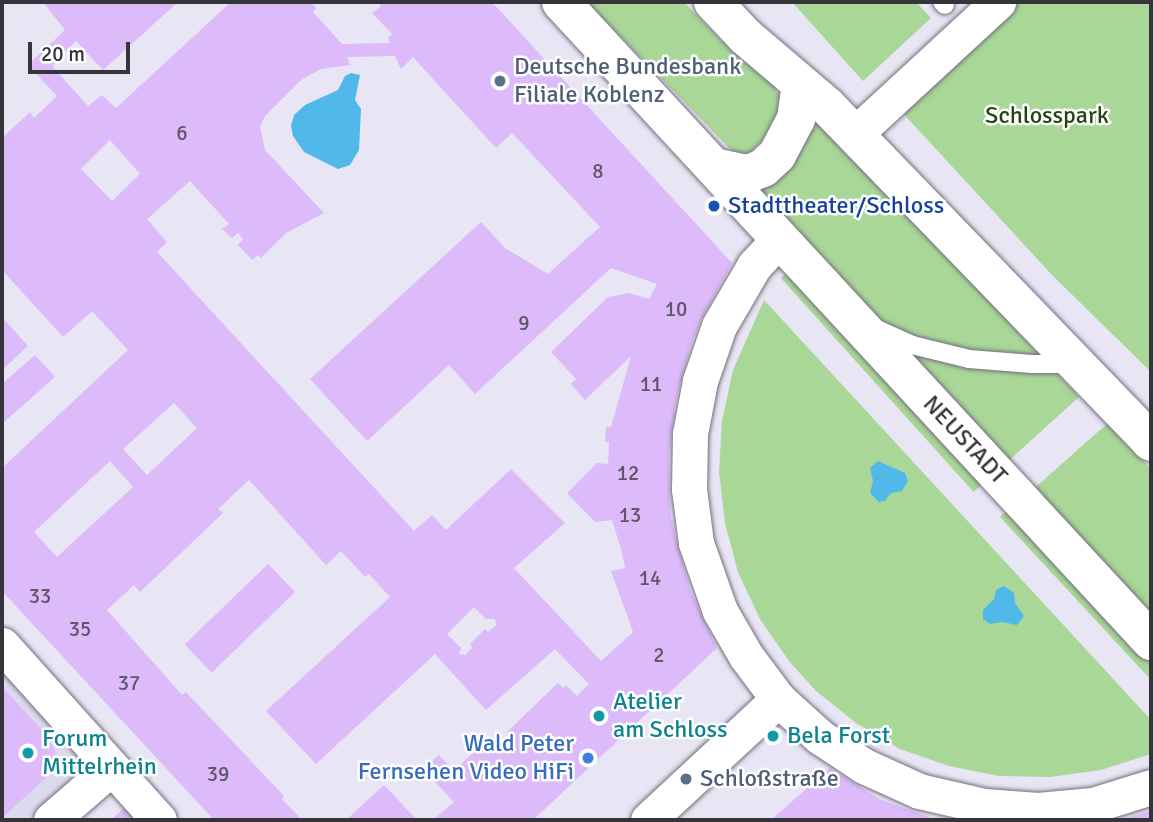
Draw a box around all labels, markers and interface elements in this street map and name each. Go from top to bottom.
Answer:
scale bar [32,28,133,72]
text: 20 m [41,41,85,67]
place label: Deutsche Bundesbank Filiale Koblenz [514,53,741,109]
marker: Deutsche Bundesbank Filiale Koblenz [492,73,508,89]
park label: Schlosspark [985,102,1109,130]
house number: 6 [176,120,188,146]
house number: 8 [592,158,604,184]
place label: Stadttheater/Schloss [728,192,944,220]
marker: Stadttheater/Schloss [706,198,722,214]
house number: 10 [665,296,687,322]
house number: 9 [518,310,530,336]
house number: 11 [640,371,662,397]
street label: NEUSTADT [917,390,1013,490]
house number: 12 [617,460,639,486]
house number: 13 [619,502,641,528]
house number: 14 [639,565,661,591]
house number: 33 [29,583,51,609]
house number: 35 [69,616,91,642]
house number: 2 [653,642,665,668]
house number: 37 [118,670,140,696]
place label: Atelier am Schloss [613,688,728,744]
marker: Atelier am Schloss [591,708,607,724]
place label: Bela Forst [787,722,890,750]
place label: Forum Mittelrhein [42,725,157,781]
marker: Bela Forst [765,728,781,744]
place label: Wald Peter Fernsehen Video HiFi [358,730,574,786]
marker: Forum Mittelrhein [20,745,36,761]
marker: Wald Peter Fernsehen Video HiFi [580,750,596,766]
house number: 39 [207,761,229,787]
place label: Schloßstraße [700,765,839,793]
marker: Schloßstraße [678,771,694,787]

